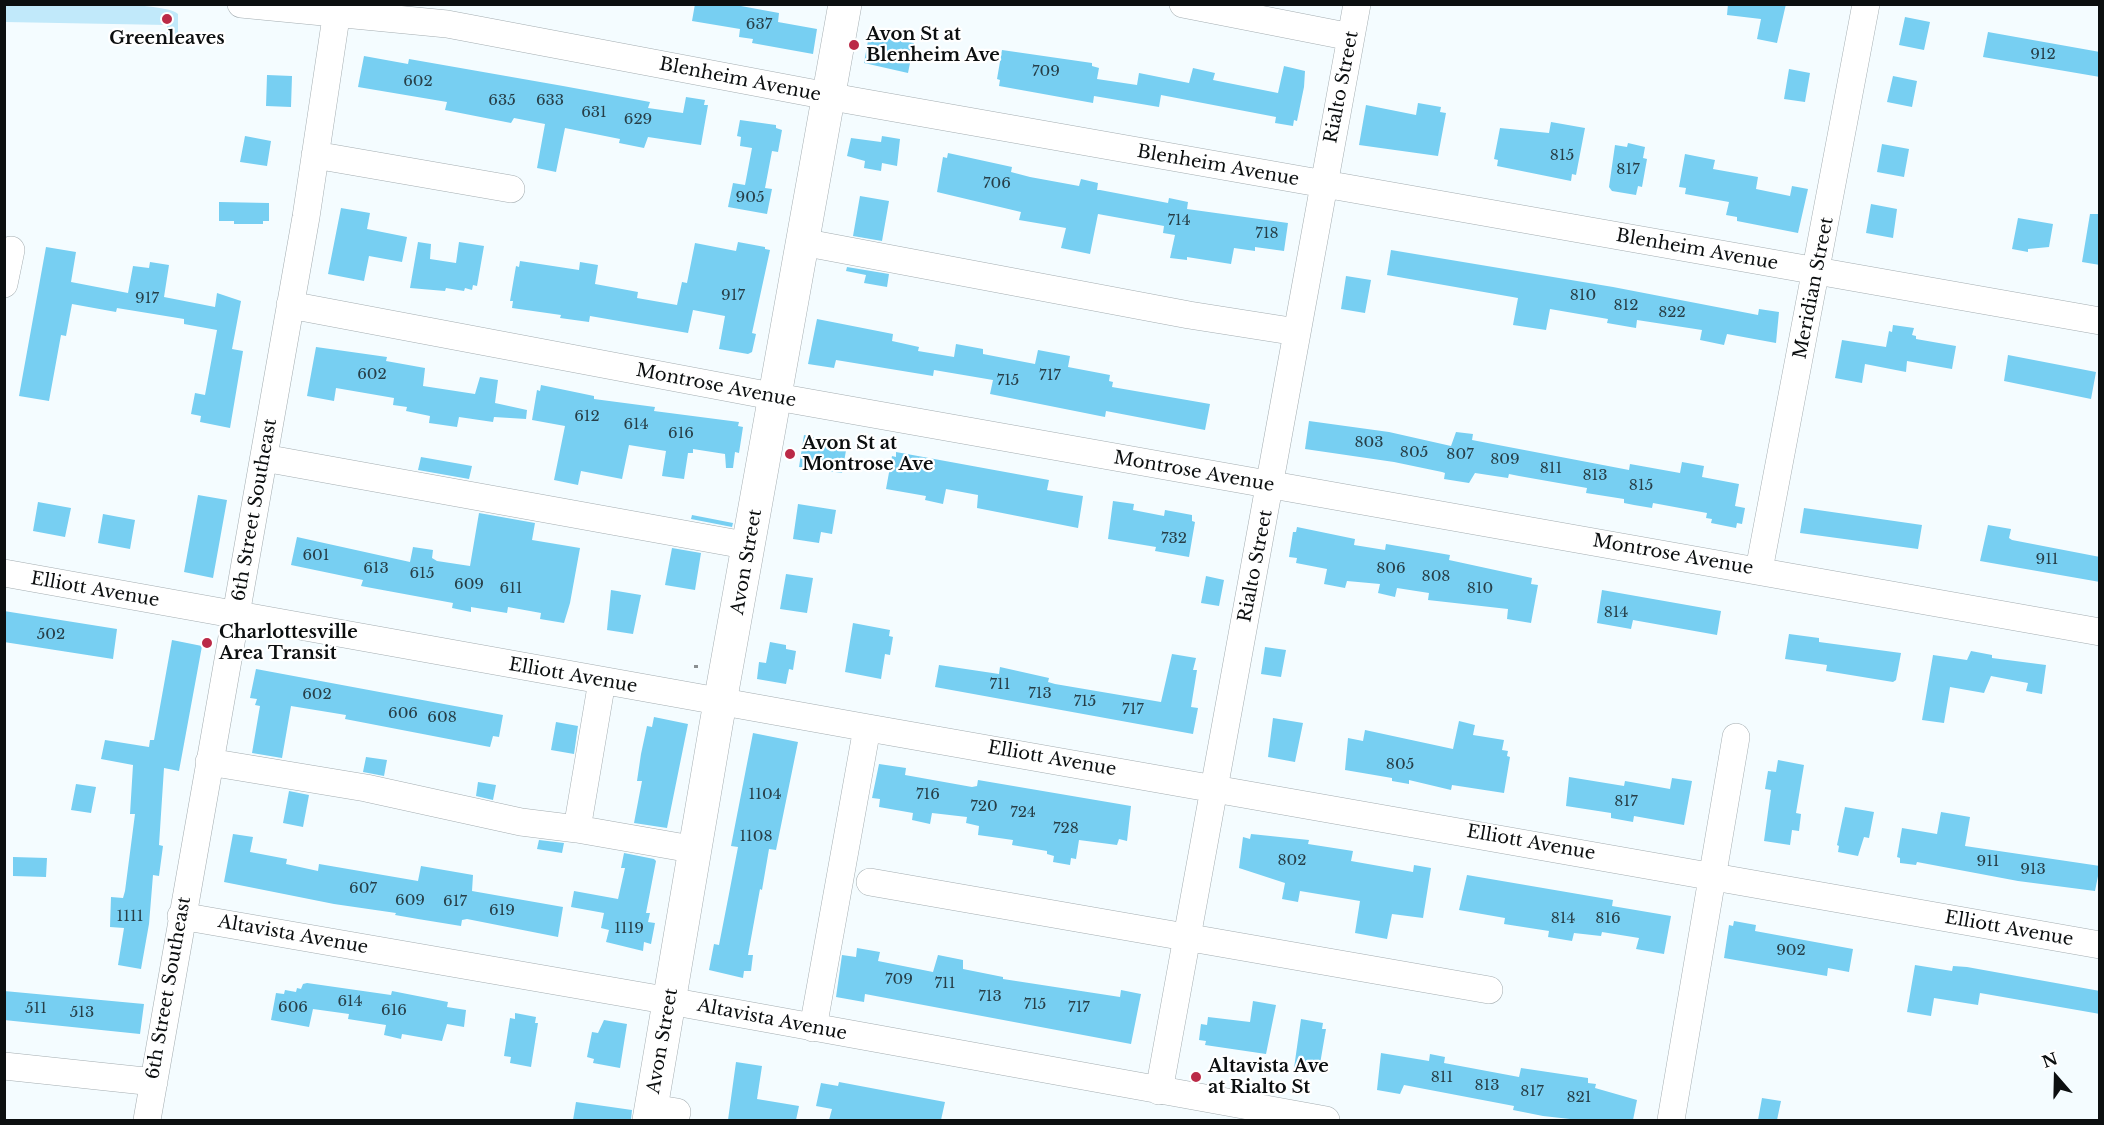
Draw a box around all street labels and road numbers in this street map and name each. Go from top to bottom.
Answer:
street label: Rialto Street [1321,29,1363,145]
street label: Blenheim Avenue [657,54,823,106]
street label: Blenheim Avenue [1135,141,1301,191]
street label: Meridian Street [1790,215,1838,361]
street label: Blenheim Avenue [1614,225,1780,275]
street label: Montrose Avenue [634,360,798,412]
street label: 6th Street Southeast [228,417,282,603]
street label: Montrose Avenue [1112,447,1276,497]
street label: Avon Street [727,507,767,617]
street label: Rialto Street [1235,508,1277,624]
street label: Montrose Avenue [1591,530,1755,580]
street label: Elliott Avenue [29,568,161,612]
street label: Elliott Avenue [507,654,639,698]
street label: Elliott Avenue [986,737,1118,781]
street label: Elliott Avenue [1465,821,1597,865]
street label: 6th Street Southeast [142,895,196,1081]
street label: Elliott Avenue [1943,907,2075,951]
street label: Altavista Avenue [216,911,370,959]
street label: Avon Street [643,986,683,1096]
street label: Altavista Avenue [695,995,849,1045]

